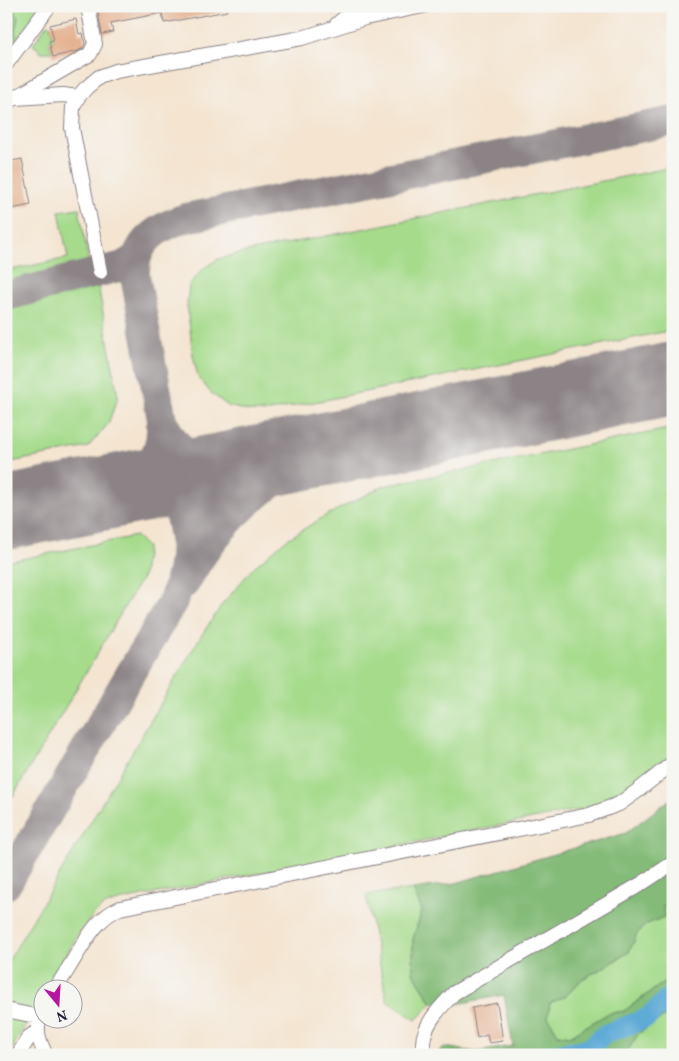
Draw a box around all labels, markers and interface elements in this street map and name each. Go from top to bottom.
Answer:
north arrow [32,978,82,1028]
text: N [54,1004,69,1026]

